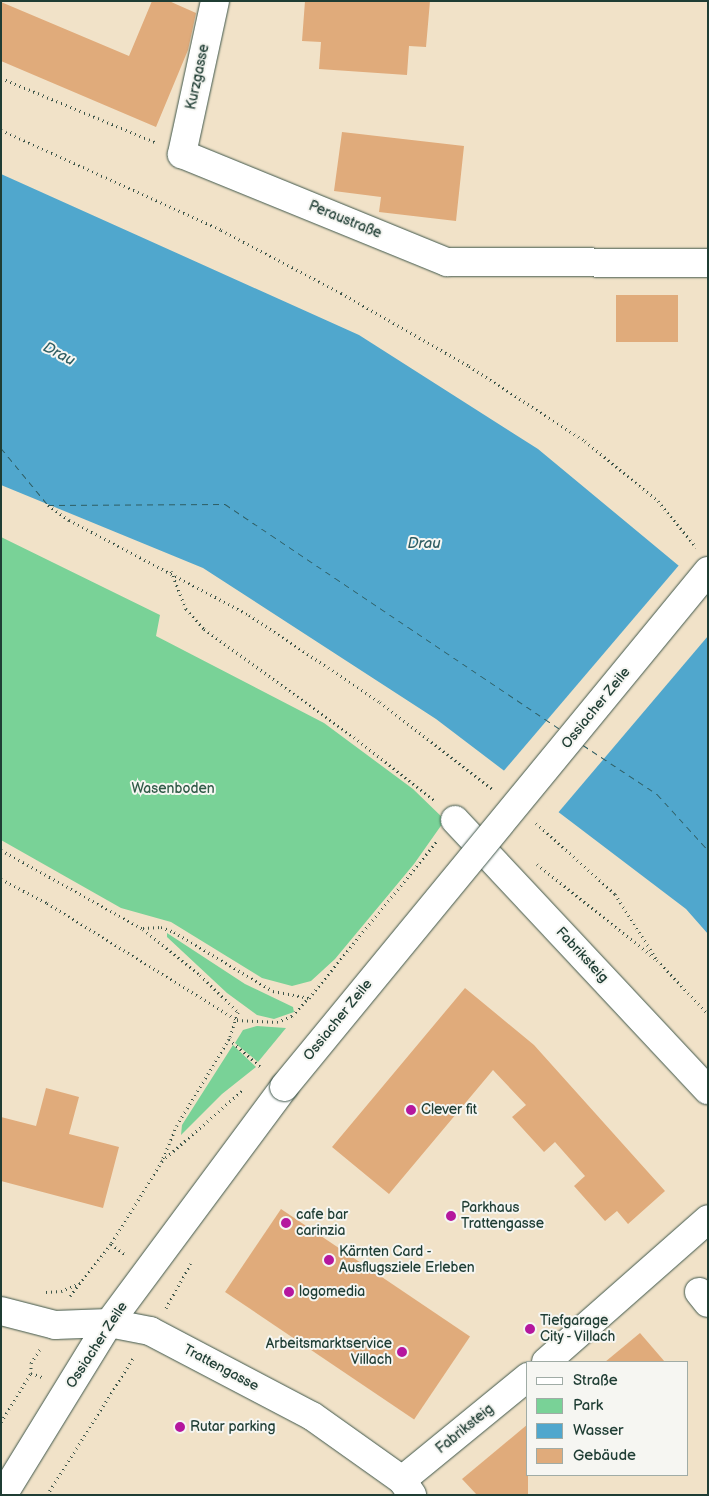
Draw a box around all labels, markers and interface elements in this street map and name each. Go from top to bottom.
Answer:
street label: Kurzgasse [183,43,213,111]
street label: Peraustraße [306,198,384,242]
water label: Drau [40,338,78,370]
water label: Drau [407,535,441,553]
street label: Ossiacher Zeile [558,664,634,752]
park label: Wasenboden [131,781,215,797]
street label: Fabriksteig [552,924,612,986]
street label: Ossiacher Zeile [300,976,376,1064]
place label: Clever fit [421,1102,477,1118]
marker: Clever fit [405,1104,417,1116]
place label: Parkhaus Trattengasse [461,1200,544,1232]
place label: cafe bar carinzia [296,1207,348,1240]
marker: Parkhaus Trattengasse [445,1210,457,1222]
marker: cafe bar carinzia [280,1217,292,1229]
place label: Kärnten Card - Ausflugsziele Erleben [339,1244,475,1276]
marker: Kärnten Card - Ausflugsziele Erleben [323,1254,335,1266]
place label: logomedia [299,1284,365,1300]
marker: logomedia [283,1286,295,1298]
street label: Ossiacher Zeile [63,1299,131,1391]
place label: Tiefgarage City - Villach [540,1313,618,1345]
marker: Tiefgarage City - Villach [524,1323,536,1335]
place label: Arbeitsmarktservice Villach [266,1336,392,1368]
street label: Trattengasse [180,1341,262,1395]
marker: Arbeitsmarktservice Villach [396,1346,408,1358]
legend [526,1361,689,1476]
text: Straße [573,1371,618,1390]
text: Park [573,1396,603,1415]
street label: Fabriksteig [433,1401,497,1457]
place label: Rutar parking [190,1419,276,1435]
marker: Rutar parking [174,1421,186,1433]
text: Wasser [573,1421,623,1440]
text: Gebäude [573,1446,636,1465]

